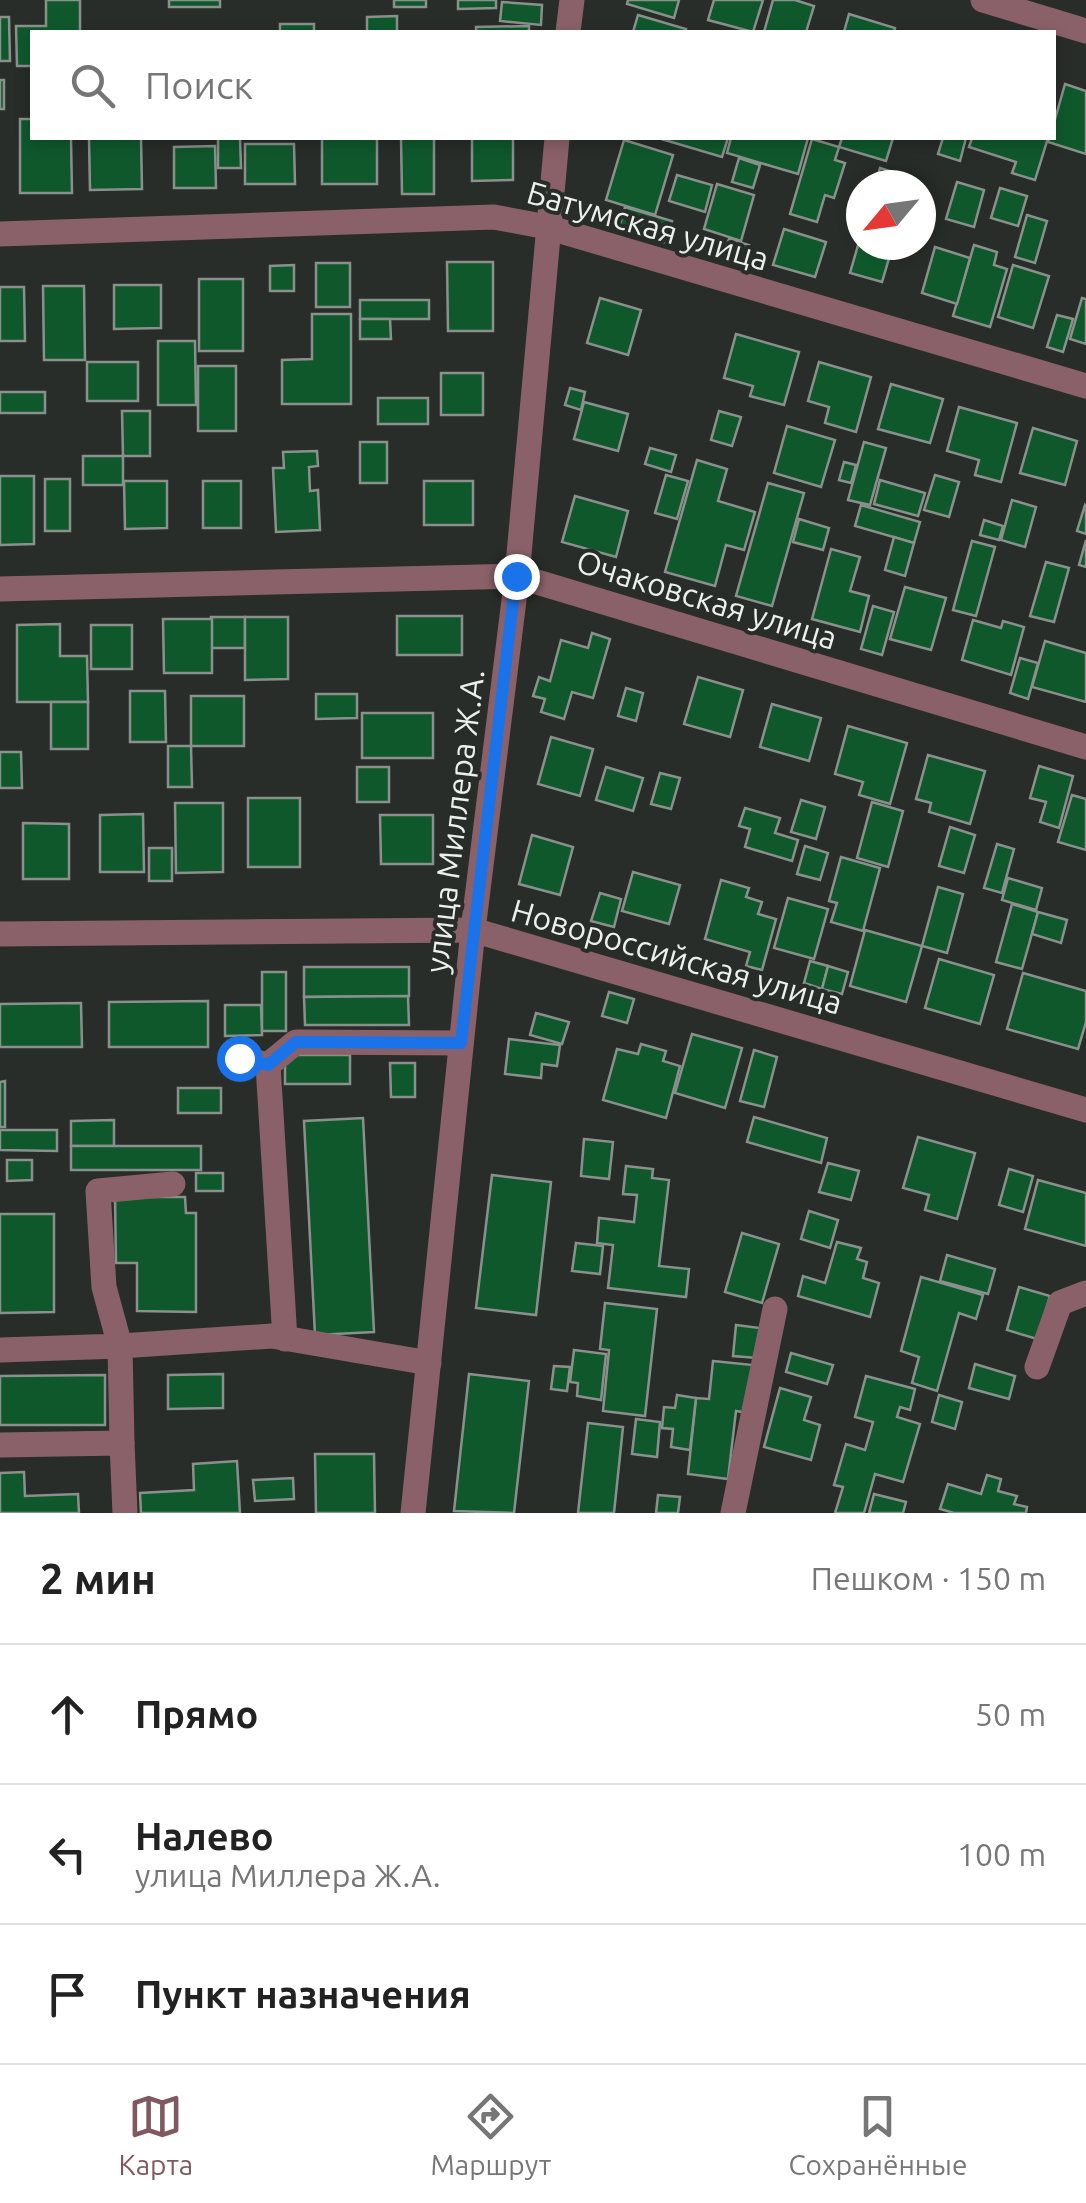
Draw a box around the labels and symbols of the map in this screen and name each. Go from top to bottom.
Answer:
north arrow [846,170,936,260]
street label: Батумская улица [523,173,773,277]
street label: Очаковская улица [573,542,841,656]
route end [494,554,540,600]
street label: улица Миллера Ж.А. [418,667,490,975]
street label: Новороссийская улица [507,892,847,1020]
route start [217,1036,263,1082]

